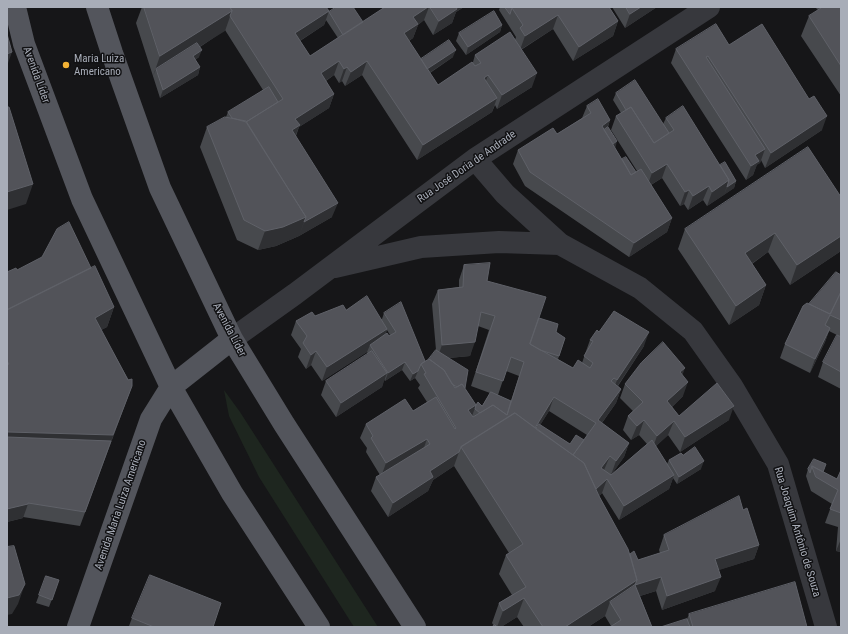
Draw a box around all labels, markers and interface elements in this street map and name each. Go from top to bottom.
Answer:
street label: Avenida Líder [20,45,52,105]
place label: Maria Luiza Americano [74,52,124,78]
marker: Maria Luiza Americano [61,60,71,70]
street label: Rua José Doria de Andrade [415,128,519,206]
street label: Avenida Líder [209,301,249,359]
street label: Avenida Maria Luiza Americano [93,438,149,572]
street label: Rua Joaquim Antônio de Souza [771,465,823,599]

